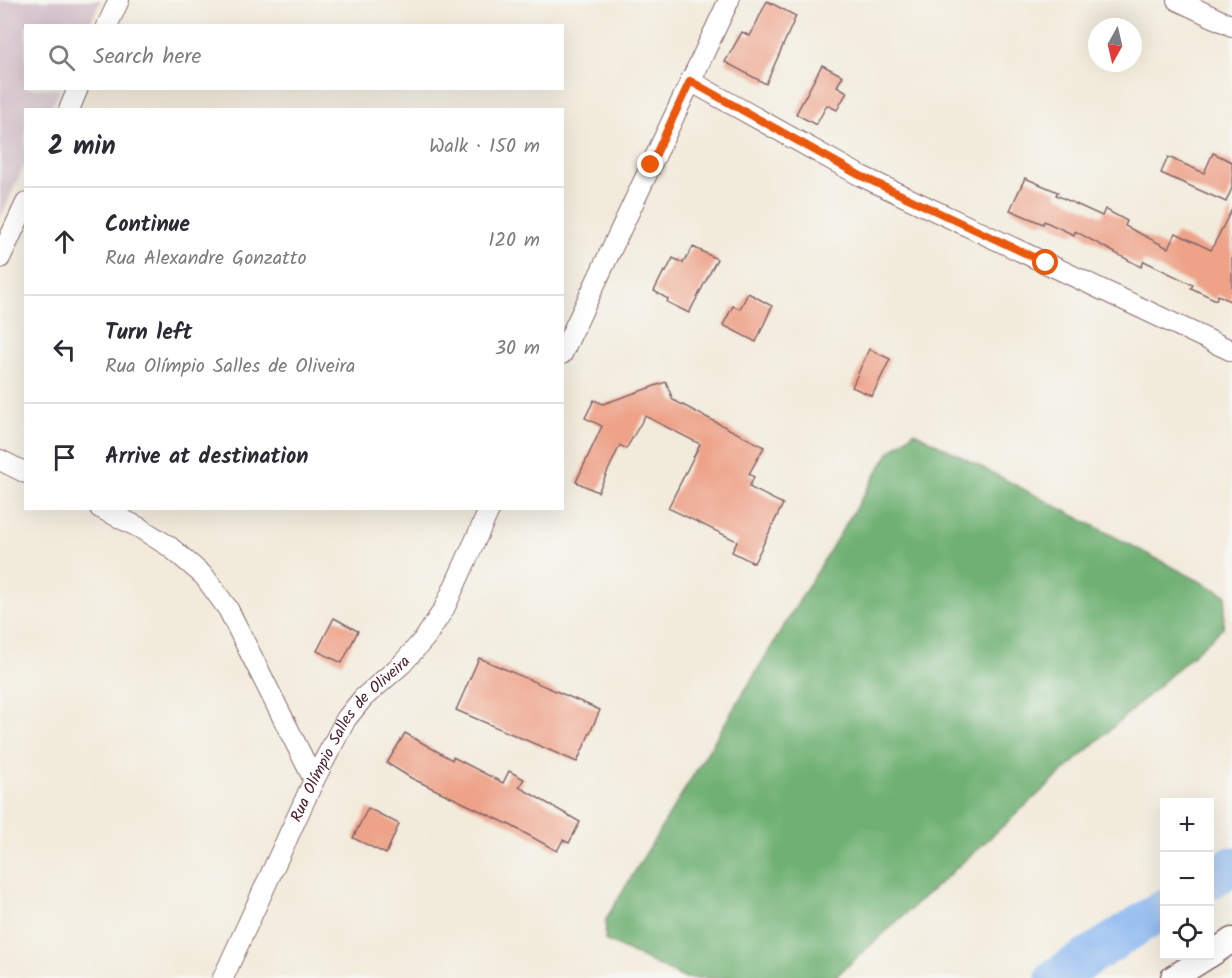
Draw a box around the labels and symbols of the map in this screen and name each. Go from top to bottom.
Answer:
north arrow [1088,18,1142,72]
route end [637,151,663,177]
route start [1032,249,1058,275]
street label: Rua Olímpio Salles de Oliveira [284,650,416,826]

